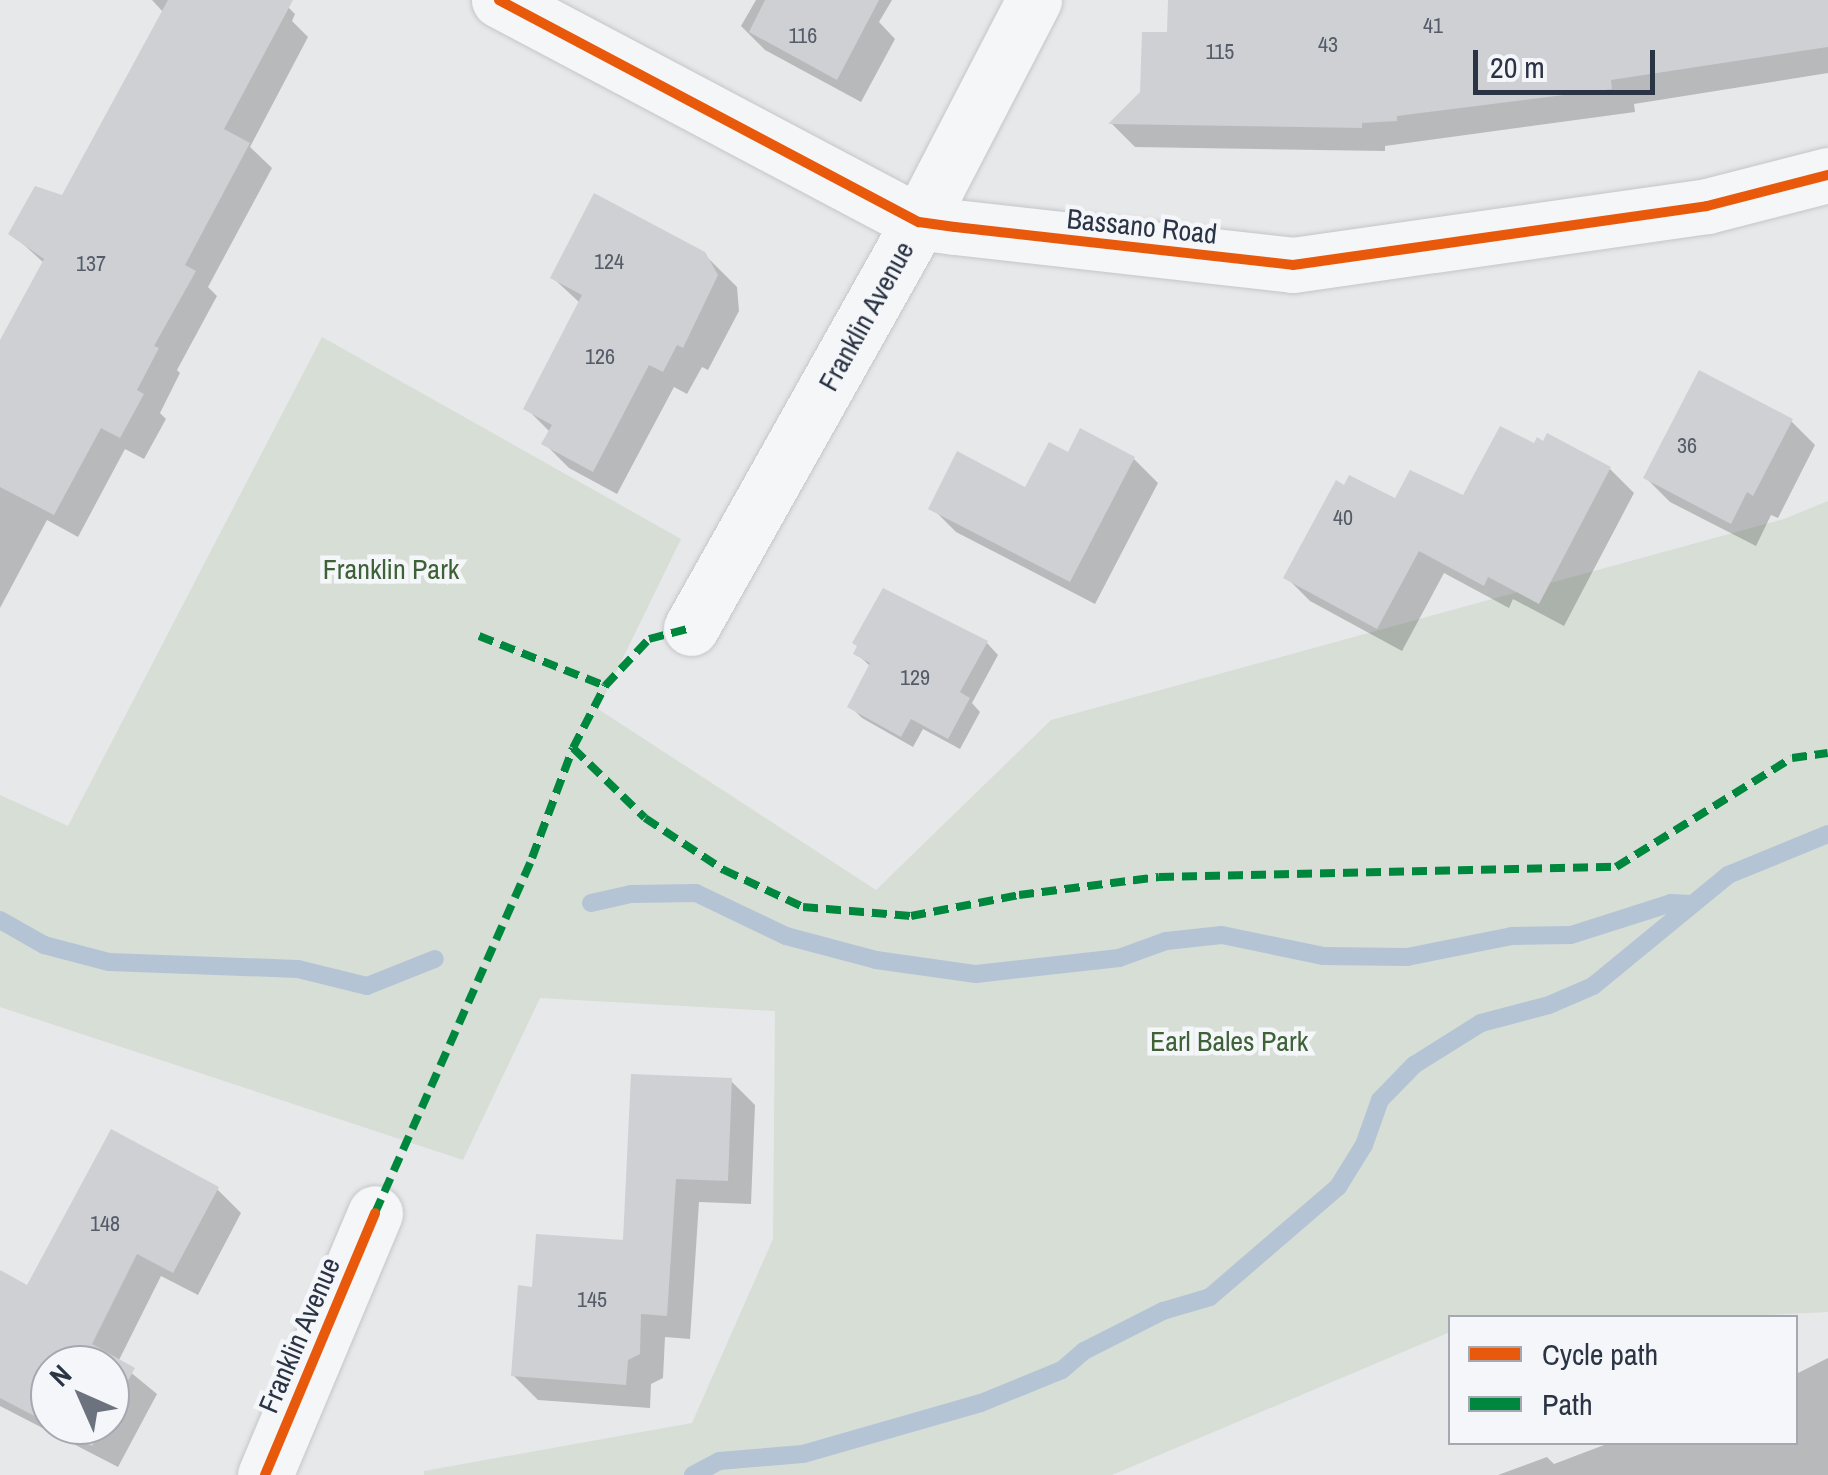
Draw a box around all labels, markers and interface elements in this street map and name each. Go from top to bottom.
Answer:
house number: 41 [1423,13,1443,39]
house number: 116 [789,23,817,49]
scale bar [1478,30,1660,92]
house number: 43 [1318,32,1338,58]
house number: 115 [1206,39,1234,65]
text: 20 m [1490,47,1545,87]
street label: Bassano Road [1065,201,1219,251]
street label: Franklin Avenue [811,235,921,397]
house number: 124 [594,249,624,275]
house number: 137 [76,251,106,277]
house number: 126 [585,344,615,370]
house number: 36 [1677,433,1697,459]
house number: 40 [1333,505,1353,531]
park label: Franklin Park [323,552,459,586]
house number: 129 [900,665,930,691]
park label: Earl Bales Park [1150,1024,1308,1058]
house number: 148 [90,1211,120,1237]
street label: Franklin Avenue [251,1252,347,1418]
house number: 145 [577,1287,607,1313]
legend [1448,1315,1798,1445]
text: Cycle path [1542,1334,1658,1374]
north arrow [30,1345,130,1445]
text: N [41,1356,79,1395]
text: Path [1542,1384,1593,1424]

